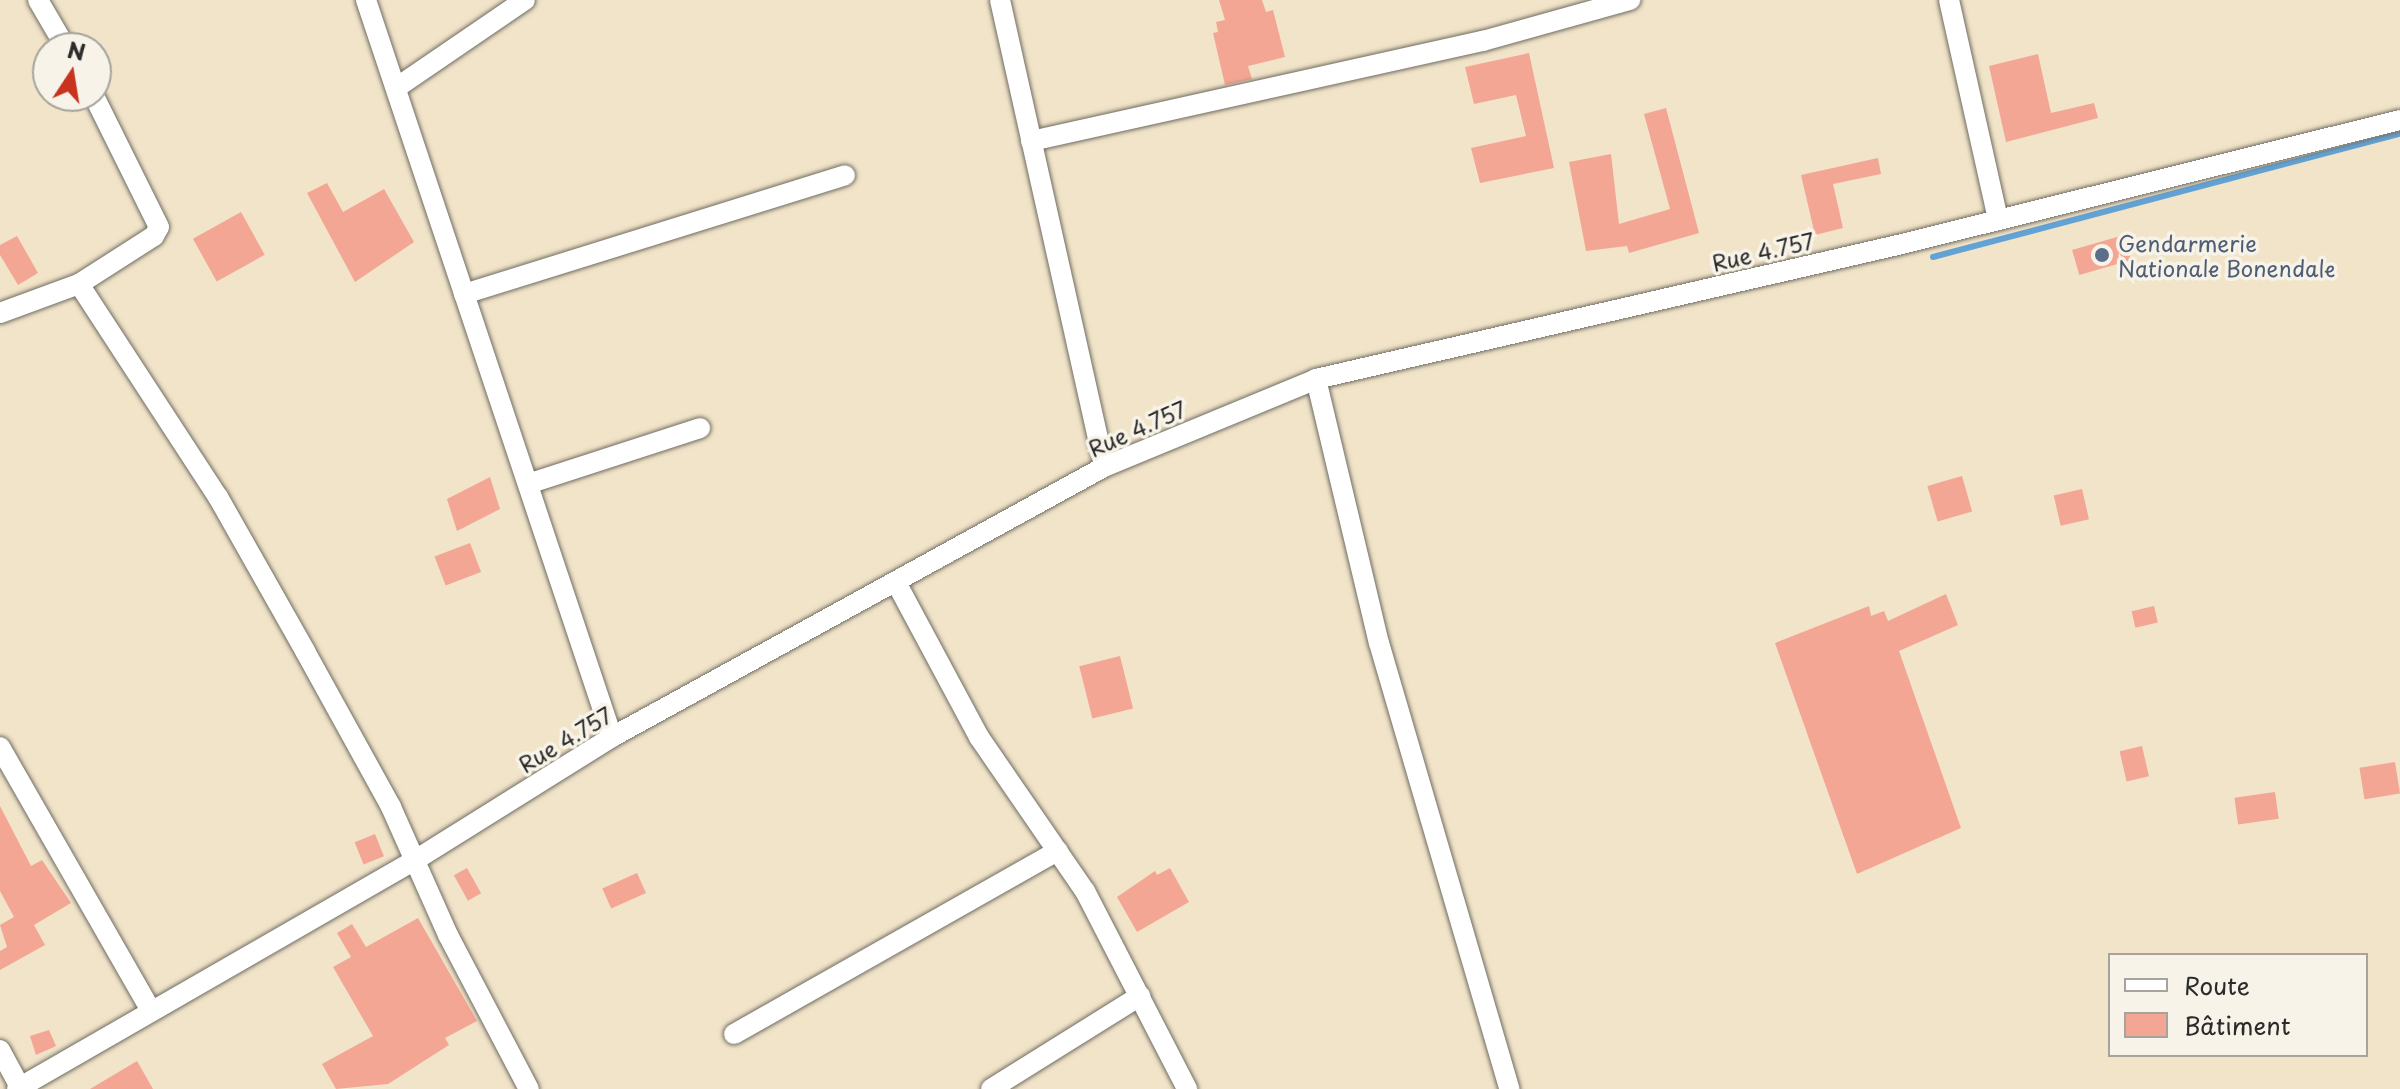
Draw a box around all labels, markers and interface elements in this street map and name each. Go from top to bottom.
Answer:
north arrow [32,32,112,112]
text: N [65,32,89,68]
street label: Rue 4.757 [1708,226,1818,276]
place label: Gendarmerie Nationale Bonendale [2118,229,2340,280]
marker: Gendarmerie Nationale Bonendale [2093,246,2111,264]
street label: Rue 4.757 [1083,394,1191,462]
street label: Rue 4.757 [513,700,617,778]
legend [2108,953,2368,1057]
text: Route [2184,967,2250,1003]
text: Bâtiment [2184,1007,2291,1043]

